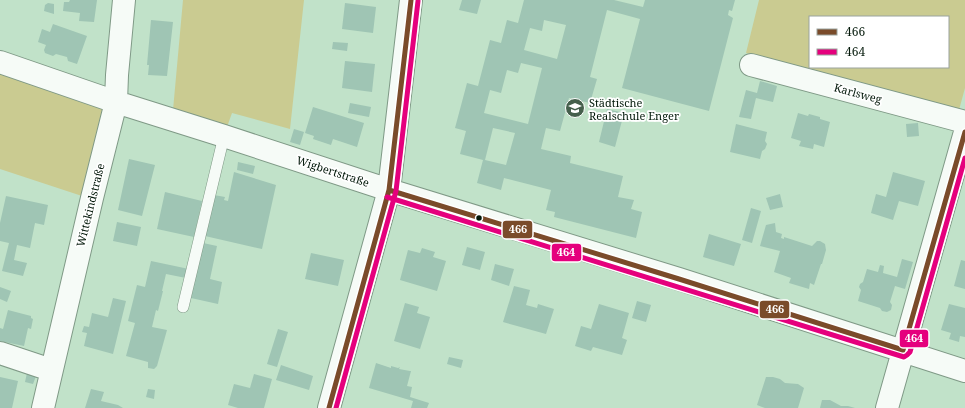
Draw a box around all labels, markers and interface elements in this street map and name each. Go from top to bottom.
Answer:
legend [809,16,949,68]
text: 466 [845,23,865,40]
text: 464 [845,43,865,60]
street label: Karlsweg [833,79,884,107]
place label: Städtische Realschule Enger [589,95,680,123]
school or university icon: Städtische Realschule Enger [564,97,586,119]
street label: Wigbertstraße [295,152,371,190]
street label: Wittekindstraße [72,162,108,248]
unlabelled marker [474,213,484,223]
line badge: 466 [502,220,533,239]
text: 466 [509,221,527,236]
line badge: 464 [551,243,582,262]
text: 464 [557,244,575,259]
line badge: 466 [759,300,790,319]
text: 466 [766,301,784,316]
line badge: 464 [899,329,929,348]
text: 464 [905,330,923,345]

